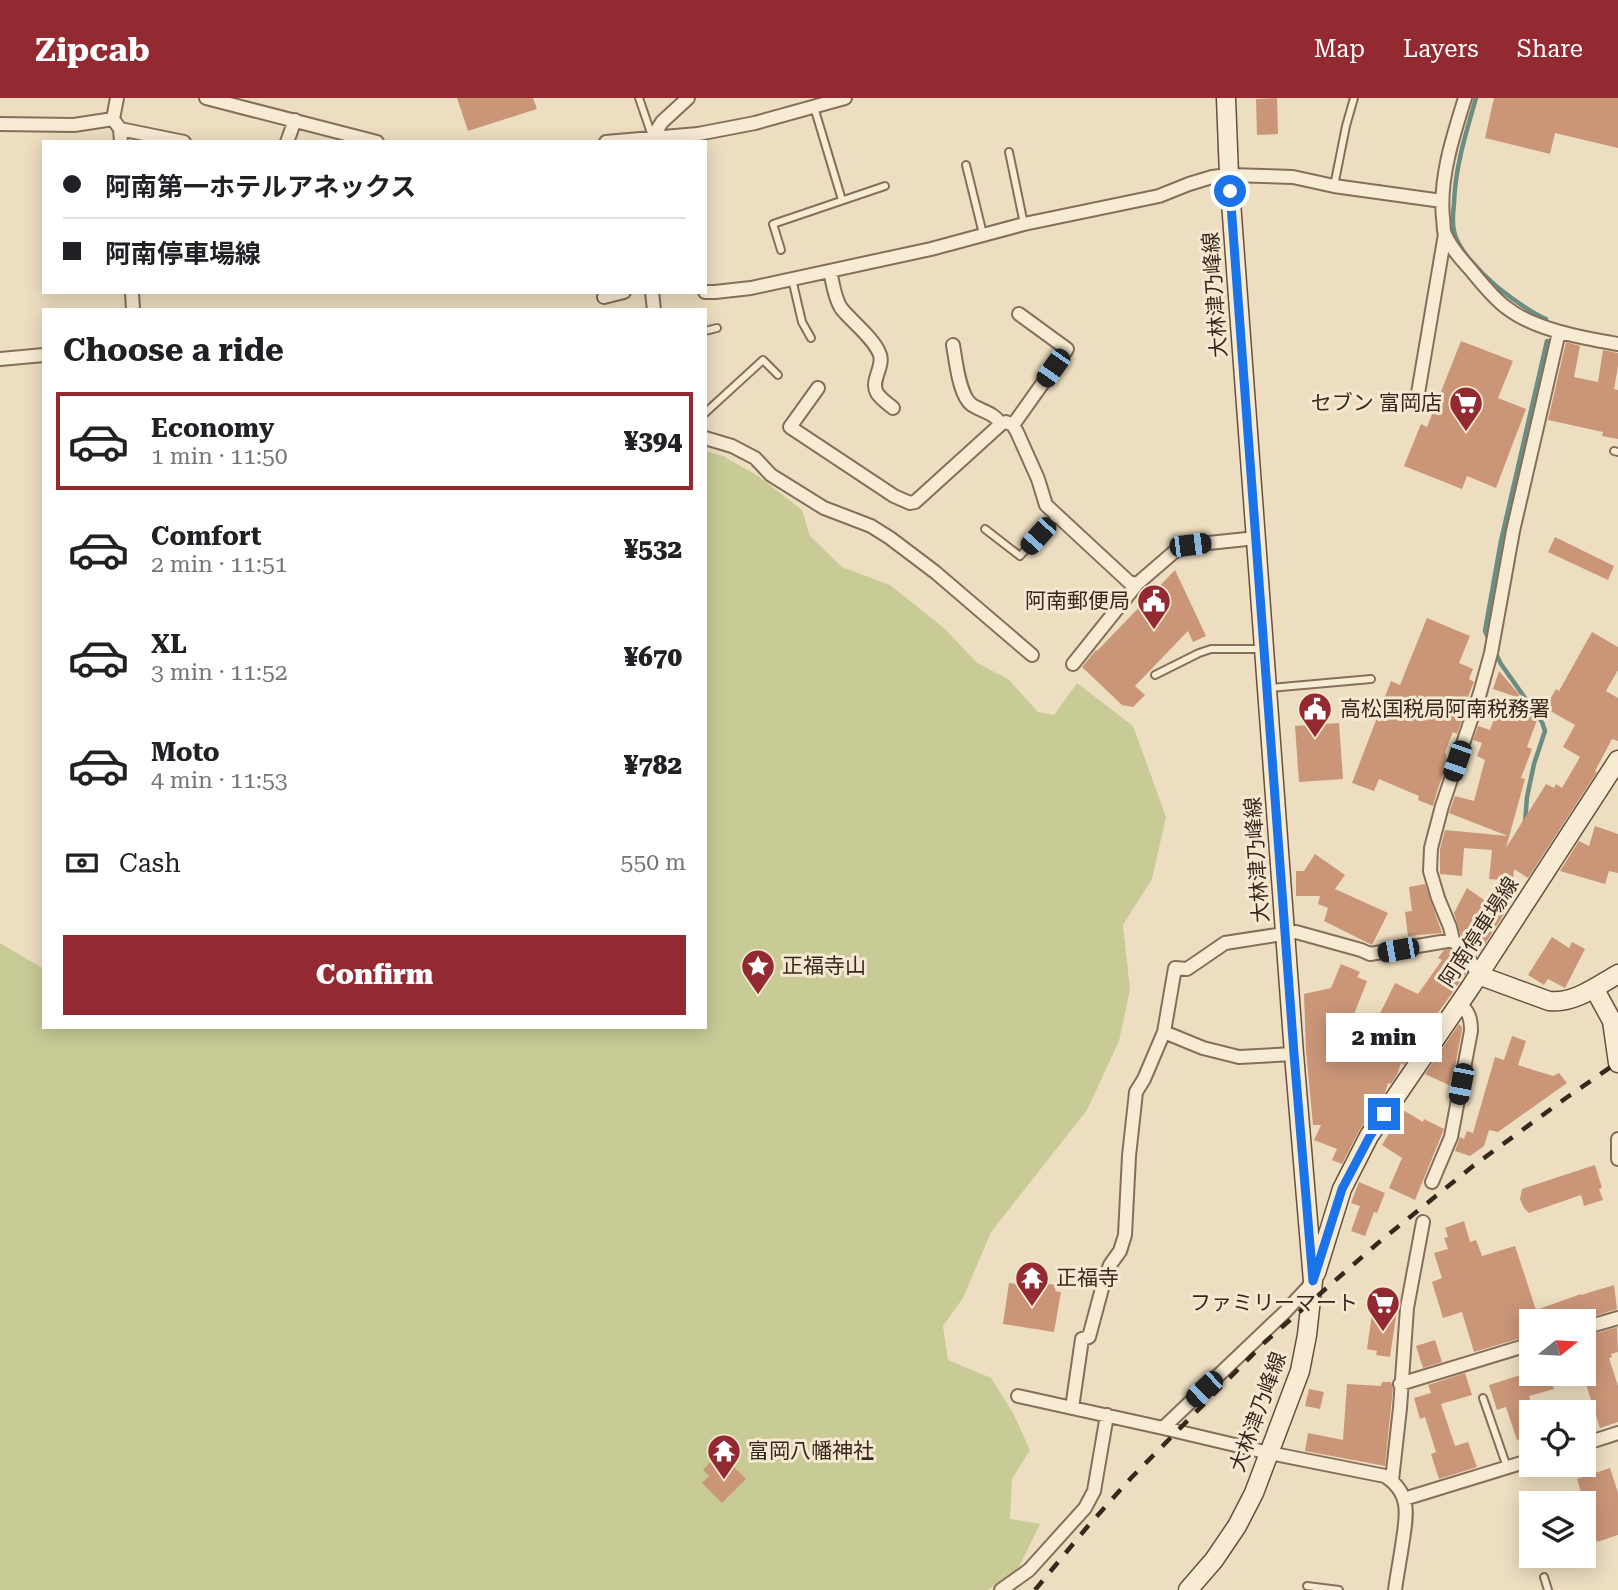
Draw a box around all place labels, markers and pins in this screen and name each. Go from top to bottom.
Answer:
supermarket icon: セブン 富岡店 [1447,384,1485,433]
place label: セブン 富岡店 [1311,391,1442,415]
public building icon: 阿南郵便局 [1135,582,1173,631]
place label: 阿南郵便局 [1025,589,1130,613]
public building icon: 高松国税局阿南税務署 [1296,690,1334,739]
place label: 高松国税局阿南税務署 [1340,697,1550,721]
place icon: 正福寺山 [739,947,777,996]
place label: 正福寺山 [782,954,866,978]
temple icon: 正福寺 [1013,1259,1051,1308]
place label: 正福寺 [1056,1266,1119,1290]
supermarket icon: ファミリーマート [1364,1284,1402,1333]
place label: ファミリーマート [1190,1291,1358,1315]
temple icon: 富岡八幡神社 [705,1432,743,1481]
place label: 富岡八幡神社 [748,1439,874,1463]

